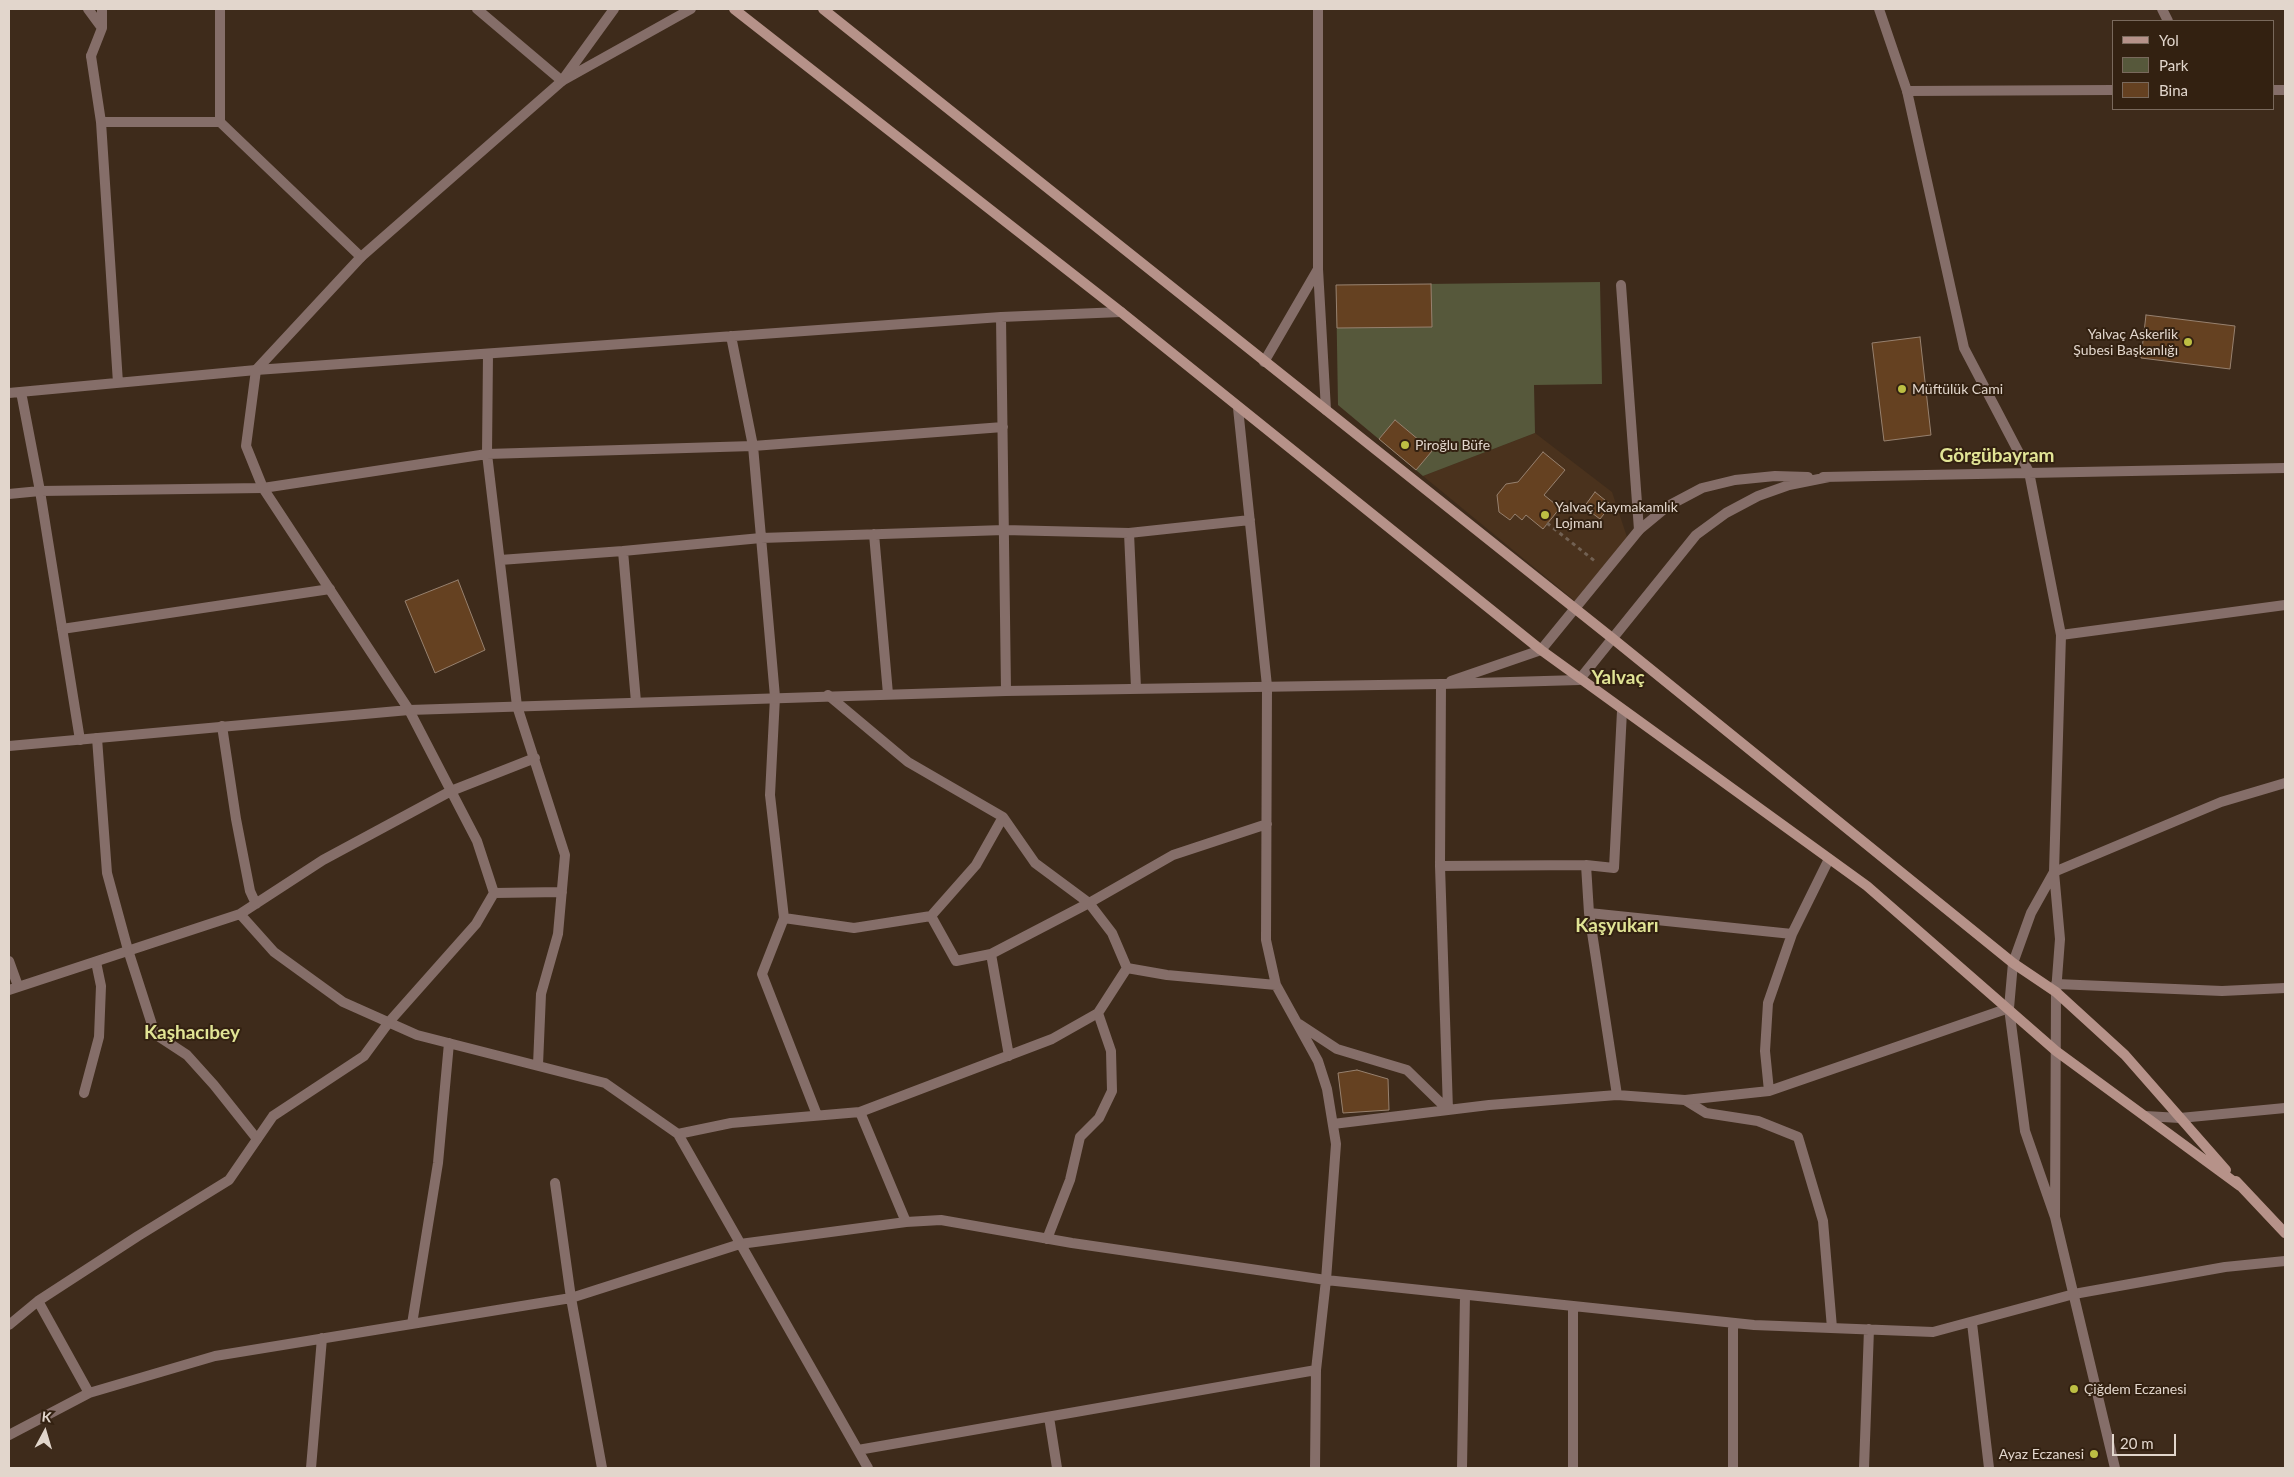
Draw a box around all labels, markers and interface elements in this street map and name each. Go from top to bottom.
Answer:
legend [2112,20,2274,110]
text: Yol [2159,31,2179,49]
text: Park [2159,56,2188,74]
text: Bina [2159,81,2188,99]
place label: Yalvaç Askerlik Şubesi Başkanlığı [2073,326,2178,358]
marker: Yalvaç Askerlik Şubesi Başkanlığı [2182,336,2194,348]
place label: Müftülük Cami [1912,381,2003,397]
marker: Müftülük Cami [1896,383,1908,395]
place label: Piroğlu Büfe [1415,437,1490,453]
marker: Piroğlu Büfe [1399,439,1411,451]
district label: Görgübayram [1939,445,2055,467]
place label: Yalvaç Kaymakamlık Lojmanı [1555,499,1678,532]
marker: Yalvaç Kaymakamlık Lojmanı [1539,509,1551,521]
district label: Yalvaç [1591,667,1645,689]
district label: Kaşyukarı [1575,915,1659,937]
district label: Kaşhacıbey [144,1022,240,1044]
place label: Çiğdem Eczanesi [2084,1381,2187,1397]
marker: Çiğdem Eczanesi [2068,1383,2080,1395]
north arrow [20,1407,70,1457]
text: K [41,1408,52,1426]
scale bar [2114,1424,2178,1456]
text: 20 m [2120,1434,2154,1452]
place label: Ayaz Eczanesi [1999,1446,2084,1462]
marker: Ayaz Eczanesi [2088,1448,2100,1460]

